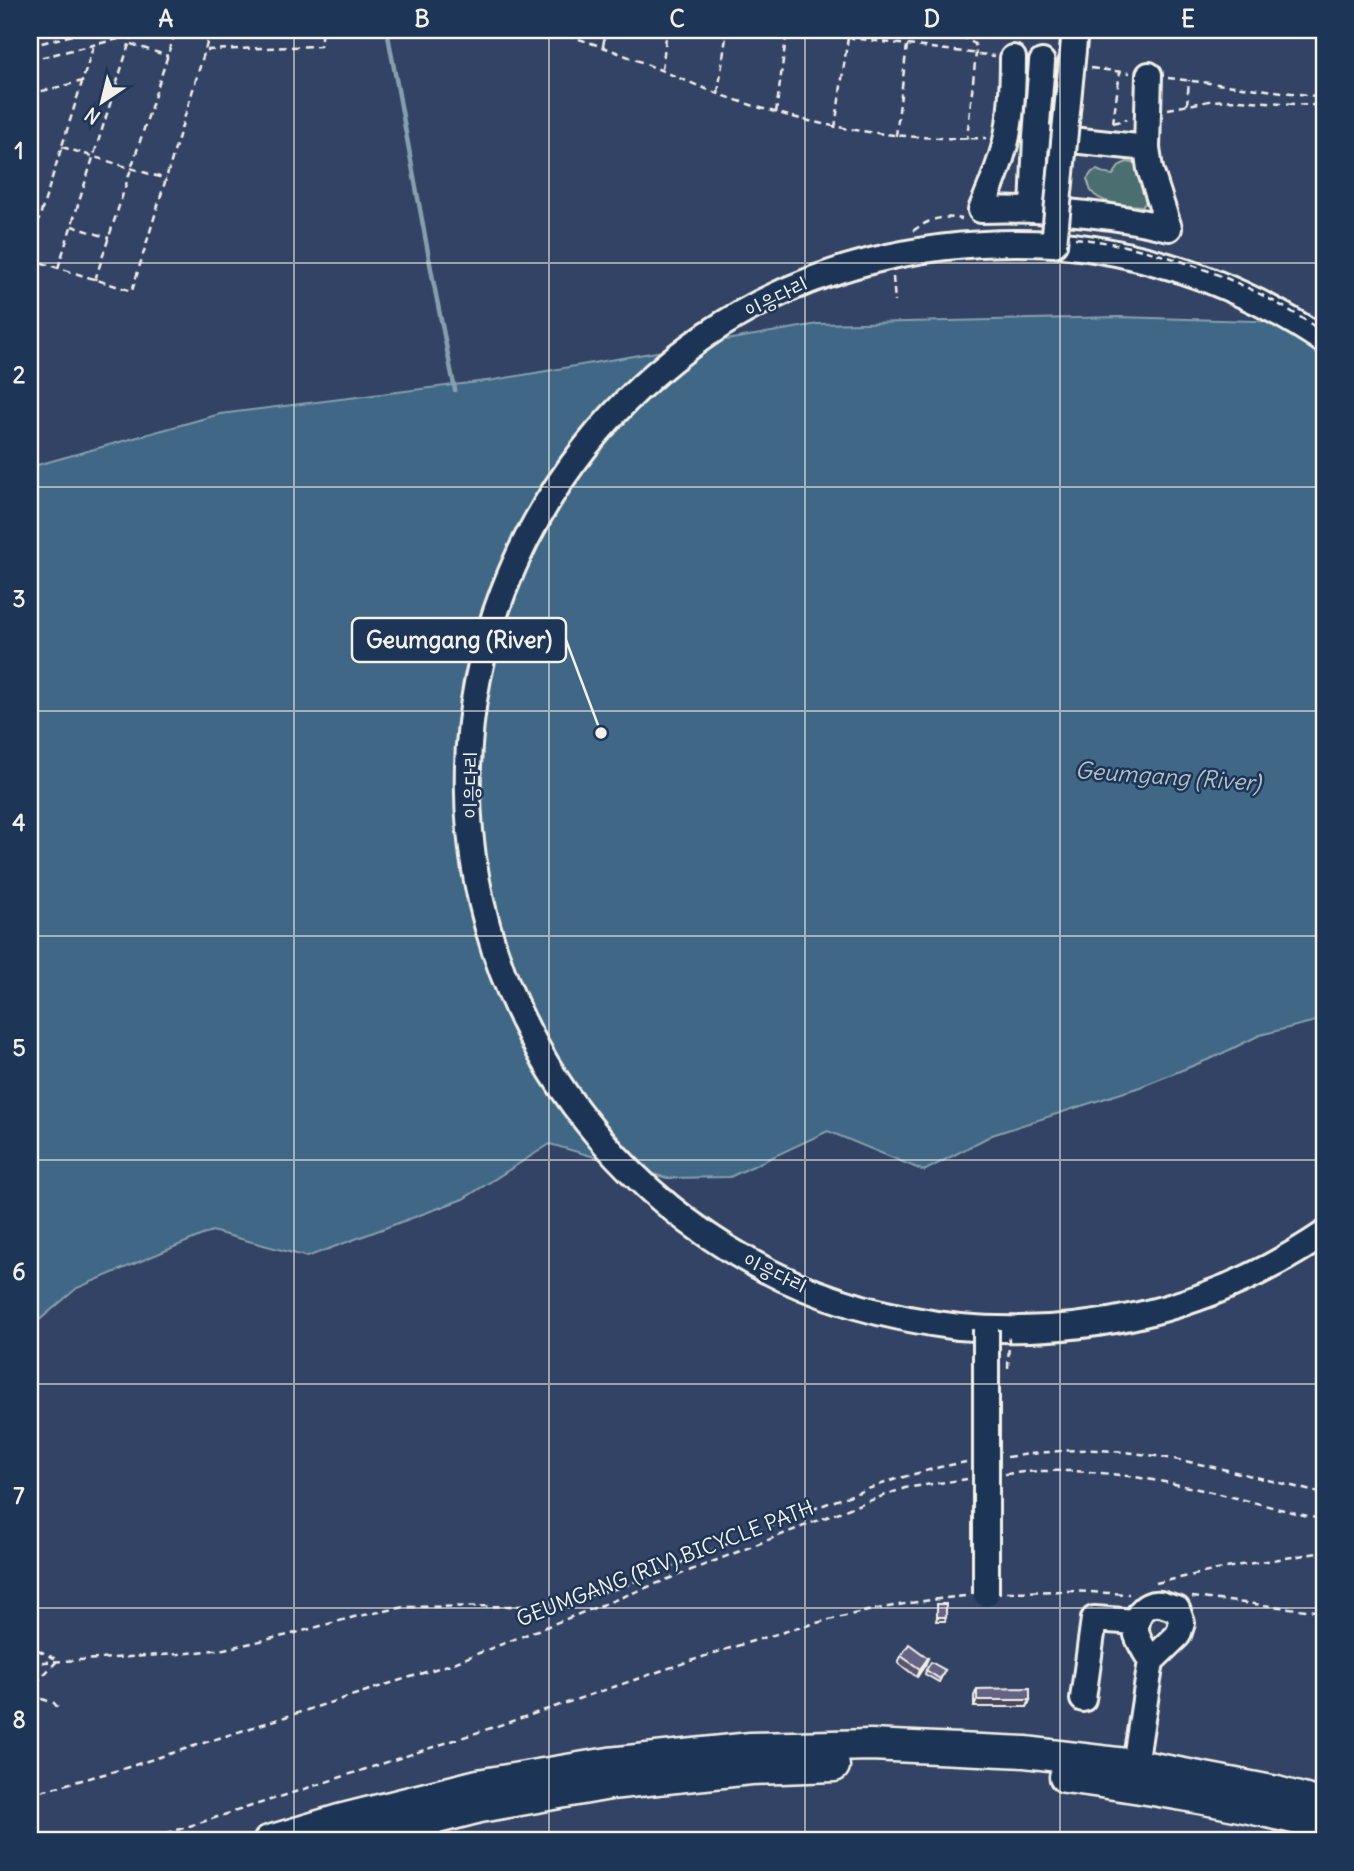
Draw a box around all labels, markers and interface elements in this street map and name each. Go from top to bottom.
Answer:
text: A [159,4,174,33]
text: B [414,4,430,33]
text: C [669,4,685,33]
text: D [924,4,940,33]
text: E [1181,4,1195,33]
north arrow [66,66,136,136]
text: N [80,102,105,130]
text: 1 [14,136,24,165]
street label: 이응다리 [740,270,812,324]
text: 2 [13,360,26,389]
text: 3 [12,584,26,613]
callout: Geumgang (River) [352,618,566,662]
text: Geumgang (River) [366,625,552,654]
street label: 이응다리 [457,751,484,819]
water label: Geumgang (River) [1074,755,1264,797]
text: 4 [12,808,26,837]
text: 5 [12,1033,26,1062]
street label: 이응다리 [739,1246,811,1300]
text: 6 [12,1257,26,1286]
text: 7 [13,1481,25,1510]
street label: GEUMGANG (RIV) BICYCLE PATH [513,1494,817,1632]
text: 8 [12,1705,26,1734]

